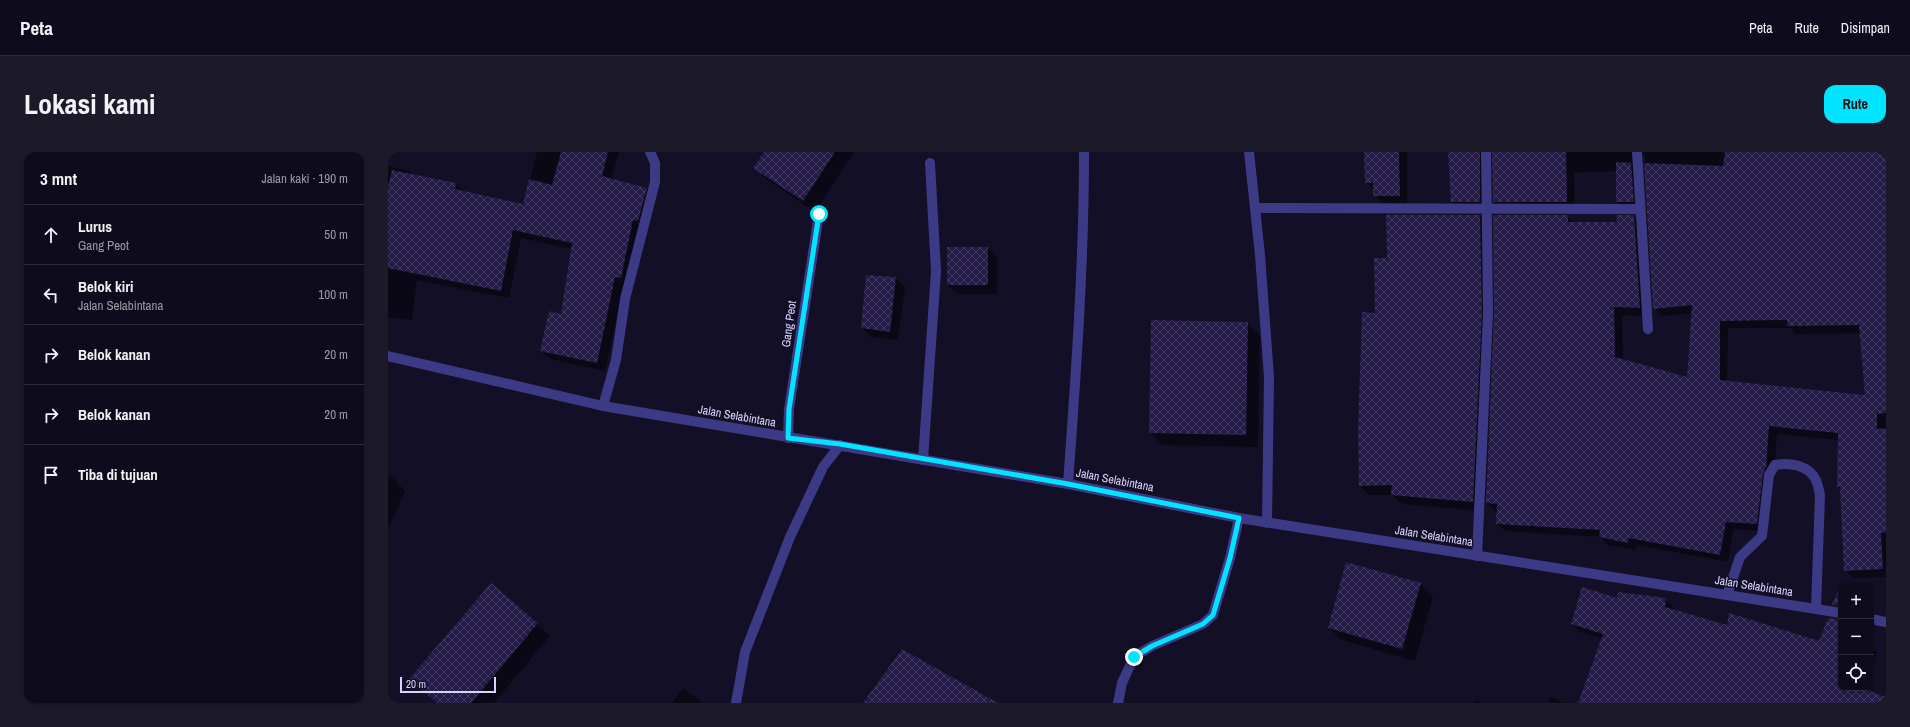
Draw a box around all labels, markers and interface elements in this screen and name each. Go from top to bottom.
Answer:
text: Peta [20,15,53,41]
text: Peta [1749,19,1773,37]
text: Rute [1795,19,1819,37]
text: Disimpan [1841,19,1890,37]
text: Lokasi kami [24,85,155,123]
button: Rute [1824,85,1886,123]
text: 3 mnt [40,167,77,190]
text: Jalan kaki · 190 m [261,170,348,187]
route start [810,205,828,223]
text: Lurus [78,216,112,237]
icon: ahead [40,224,62,246]
text: 50 m [324,226,348,243]
text: Gang Peot [78,237,129,254]
text: Belok kiri [78,276,133,297]
icon: left [40,284,62,306]
text: 100 m [318,286,348,303]
text: Jalan Selabintana [78,297,163,314]
street label: Gang Peot [778,299,800,348]
icon: right [40,344,62,366]
text: Belok kanan [78,344,150,365]
text: 20 m [324,346,348,363]
street label: Jalan Selabintana [697,401,778,431]
icon: right [40,404,62,426]
text: Belok kanan [78,404,150,425]
text: 20 m [324,406,348,423]
icon: arrive [40,464,62,486]
text: Tiba di tujuan [78,464,158,485]
street label: Jalan Selabintana [1075,465,1156,495]
street label: Jalan Selabintana [1394,522,1475,550]
street label: Jalan Selabintana [1714,572,1795,600]
map controls [1838,583,1874,691]
button: + [1838,583,1874,619]
button: − [1838,619,1874,655]
route end [1125,648,1143,666]
button: locate [1838,655,1874,691]
scale bar [400,675,496,694]
text: 20 m [406,677,426,691]

